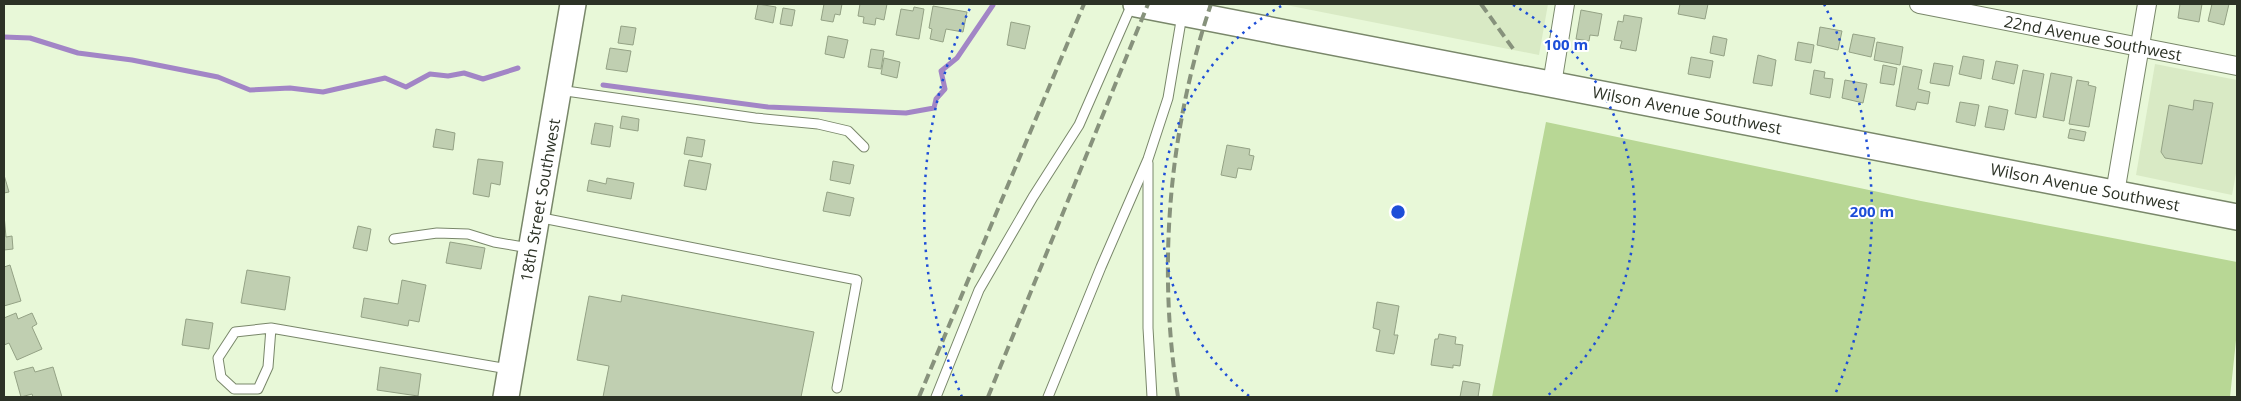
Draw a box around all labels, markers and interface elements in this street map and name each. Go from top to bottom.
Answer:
street label: 22nd Avenue Southwest [2002,10,2184,66]
text: 100 m [1544,34,1588,54]
street label: Wilson Avenue Southwest [1590,81,1784,139]
street label: 18th Street Southwest [515,116,565,283]
street label: Wilson Avenue Southwest [1988,158,2182,216]
text: 200 m [1850,201,1894,221]
centre of rings [1389,203,1407,221]

